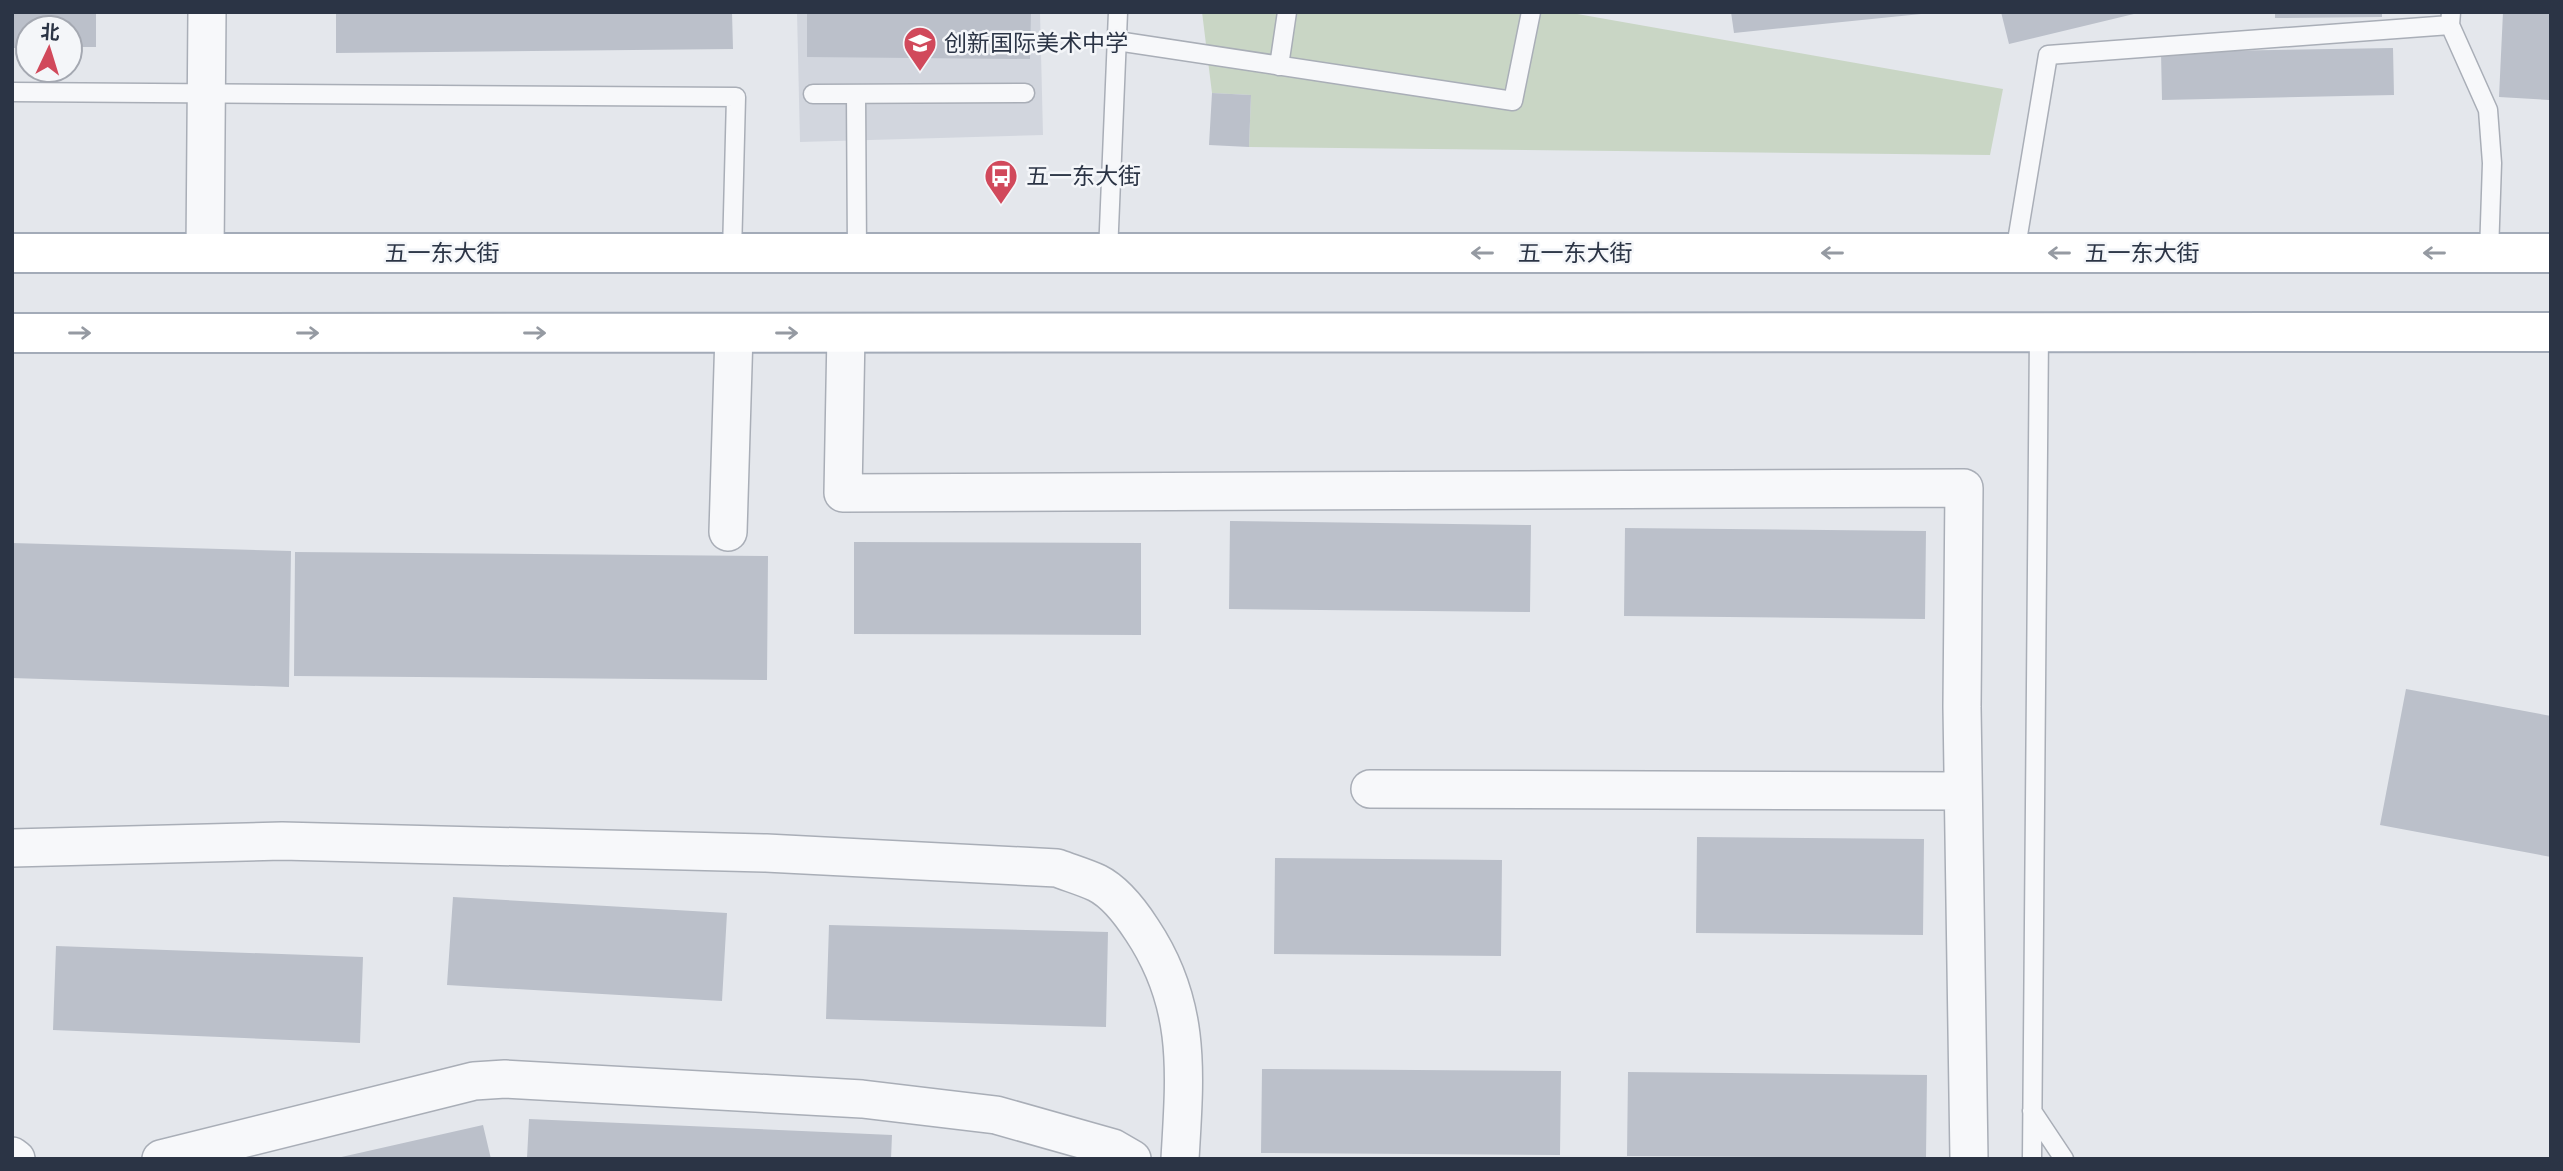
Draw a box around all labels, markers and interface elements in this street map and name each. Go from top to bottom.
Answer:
north arrow [14,14,84,84]
text: 北 [40,20,60,45]
school or university icon: 创新国际美术中学 [901,24,939,73]
place label: 创新国际美术中学 [944,29,1128,57]
bus stop icon: 五一东大街 [982,157,1020,206]
place label: 五一东大街 [1026,162,1141,190]
street label: 五一东大街 [385,239,500,267]
street label: 五一东大街 [1518,239,1633,267]
street label: 五一东大街 [2085,239,2200,267]
one-way arrow [1470,246,1493,260]
one-way arrow [1820,246,1843,260]
one-way arrow [2048,246,2071,260]
one-way arrow [2422,246,2445,260]
one-way arrow [69,326,92,340]
one-way arrow [296,326,319,340]
one-way arrow [524,326,547,340]
one-way arrow [776,326,799,340]

